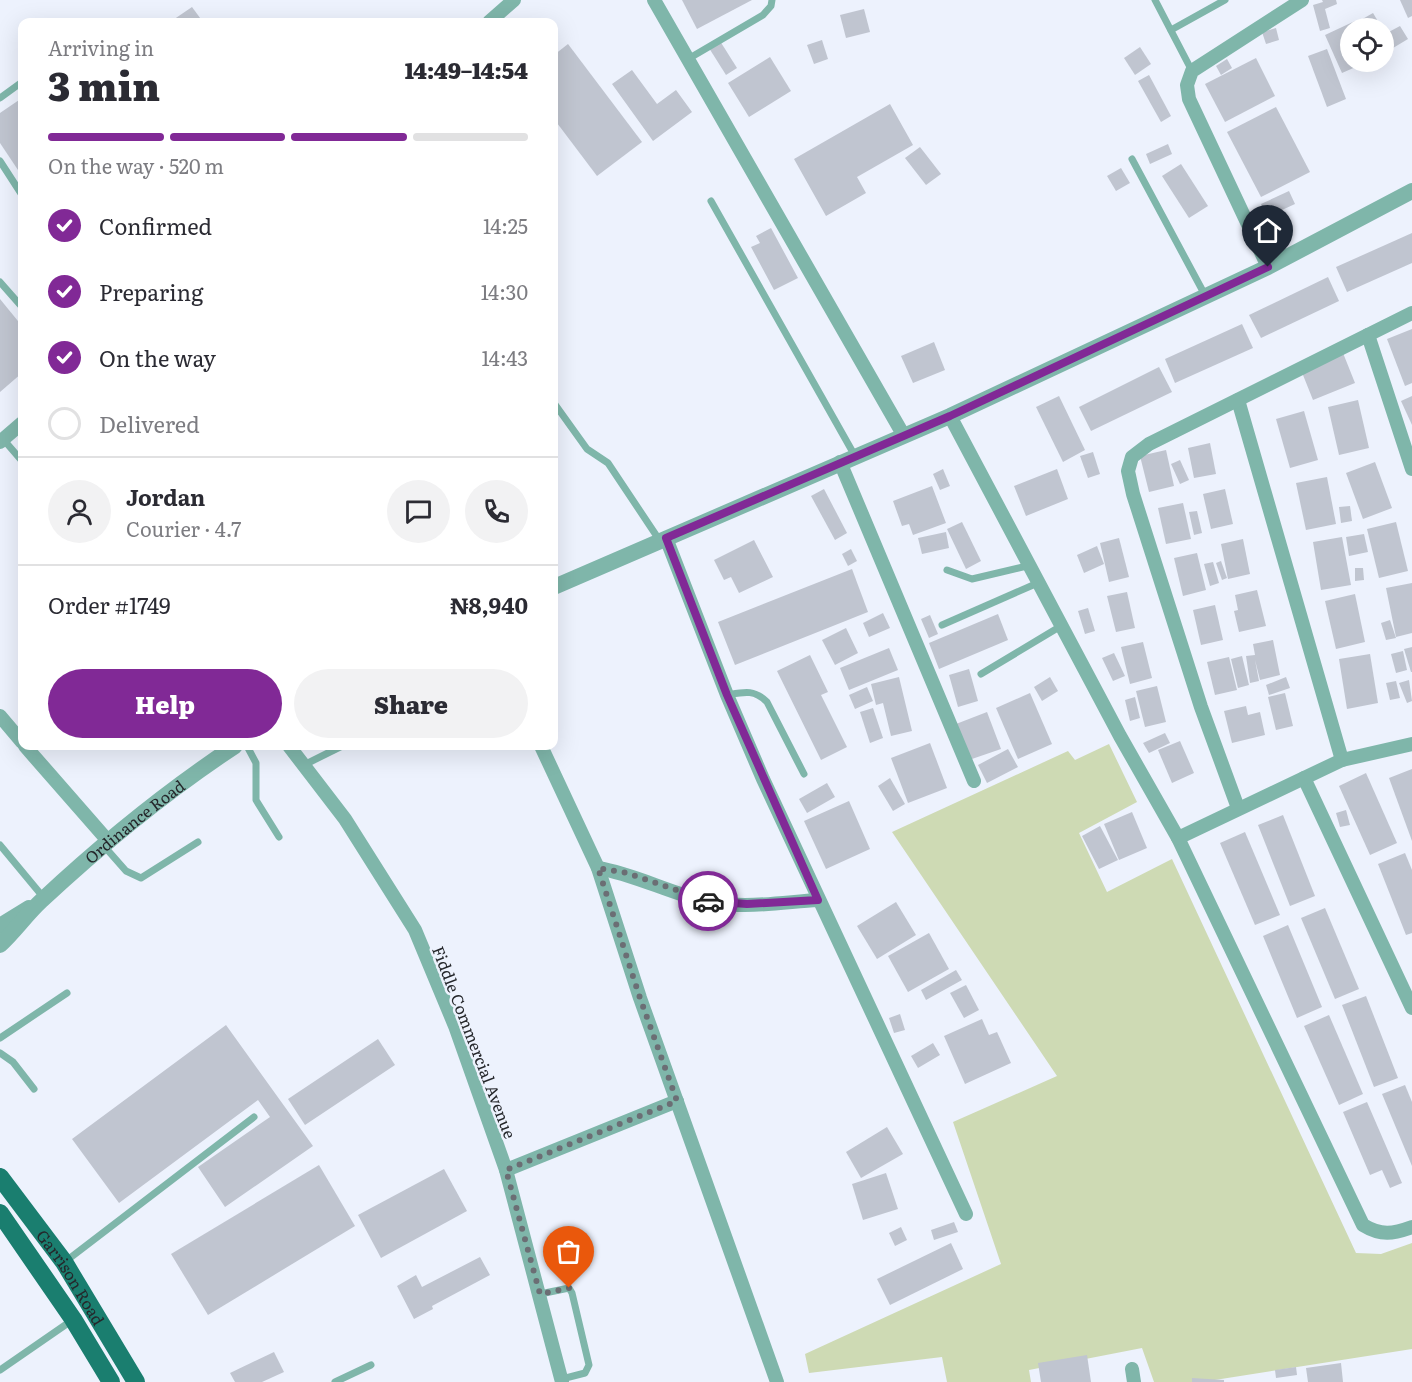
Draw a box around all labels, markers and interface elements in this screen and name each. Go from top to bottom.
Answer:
map controls [1340,18,1394,72]
button: locate [1340,18,1394,72]
text: Arriving in [48,32,154,62]
text: 14:49–14:54 [405,53,528,86]
text: 3 min [48,55,160,113]
text: On the way · 520 m [48,150,224,180]
pin [1242,205,1293,267]
icon: check [48,209,81,242]
text: Confirmed [99,209,212,242]
text: 14:25 [483,210,528,240]
icon: home [1251,214,1284,247]
icon: check [48,275,81,308]
text: Preparing [99,275,203,308]
text: 14:30 [481,276,528,306]
icon: check [48,341,81,374]
text: On the way [99,341,216,374]
text: 14:43 [482,342,528,372]
text: Delivered [99,407,200,440]
button: person [48,480,111,543]
text: Jordan [126,480,205,513]
button: chat [387,480,450,543]
button: phone [465,480,528,543]
text: Courier · 4.7 [126,513,241,543]
text: Order #1749 [48,588,171,621]
text: ₦8,940 [450,588,528,621]
button: Help [48,669,282,738]
button: Share [294,669,528,738]
street label: Ordinance Road [79,773,190,869]
courier [678,871,738,931]
icon: car [692,885,725,918]
street label: Fiddle Commercial Avenue [427,942,523,1142]
street label: Garrison Road [31,1224,111,1330]
pin [543,1226,594,1288]
icon: bag [552,1235,585,1268]

